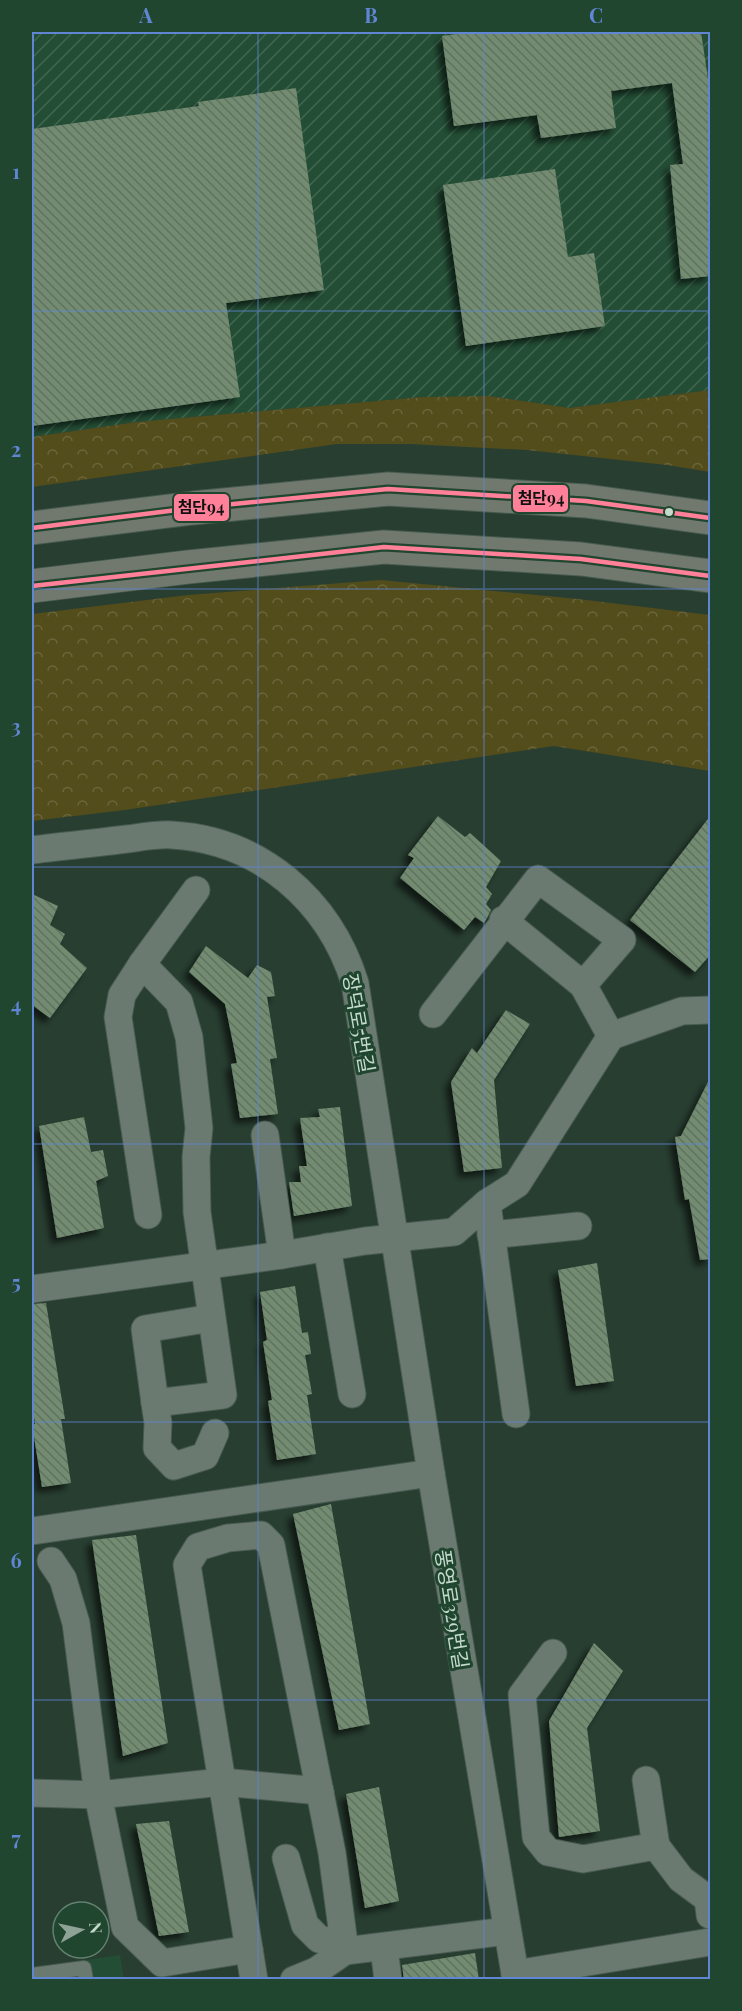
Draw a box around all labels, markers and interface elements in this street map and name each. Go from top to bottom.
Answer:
text: A [138,1,153,28]
text: B [364,1,378,28]
text: C [589,1,603,28]
text: 1 [12,157,20,184]
text: 2 [11,435,21,462]
line badge: 첨단94 [512,484,569,513]
text: 첨단94 [518,487,564,508]
line badge: 첨단94 [173,493,230,522]
text: 첨단94 [178,496,224,517]
unlabelled marker [663,506,675,518]
text: 3 [11,712,21,739]
street label: 장덕로5번길 [338,971,382,1075]
text: 4 [11,990,21,1017]
text: 5 [11,1268,21,1295]
text: 6 [10,1546,22,1573]
street label: 풍영로329번길 [430,1547,476,1671]
text: 7 [11,1824,21,1851]
north arrow [51,1900,111,1960]
text: N [85,1921,108,1935]

